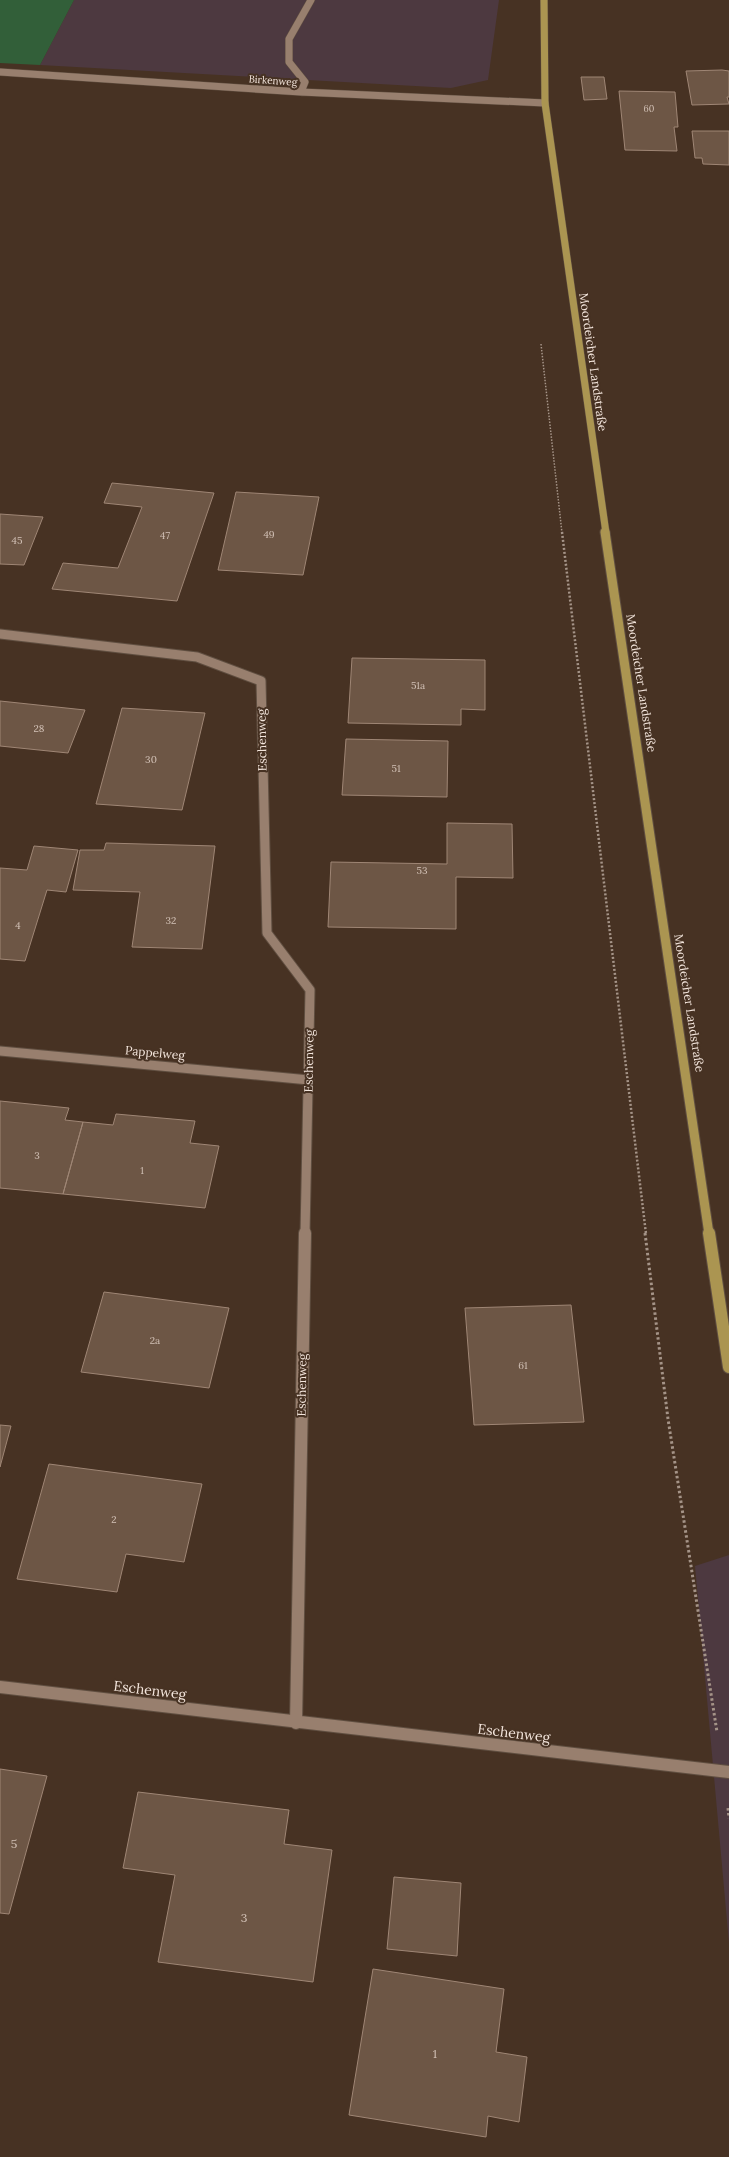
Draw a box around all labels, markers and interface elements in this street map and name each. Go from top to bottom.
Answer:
street label: Birkenweg [248,72,298,89]
house number: 60 [644,103,655,114]
street label: Moordeicher Landstraße [576,292,611,433]
house number: 49 [263,528,275,541]
house number: 47 [160,529,170,542]
house number: 45 [12,534,22,547]
street label: Moordeicher Landstraße [623,613,660,754]
house number: 51a [411,679,425,692]
street label: Eschenweg [253,708,270,772]
house number: 28 [34,722,45,735]
house number: 30 [145,753,157,766]
house number: 51 [391,762,401,775]
house number: 53 [416,864,428,877]
house number: 32 [166,914,176,927]
house number: 4 [15,919,21,932]
street label: Moordeicher Landstraße [671,933,708,1074]
street label: Eschenweg [300,1029,317,1093]
street label: Pappelweg [124,1042,186,1063]
house number: 3 [34,1149,40,1162]
house number: 1 [140,1164,144,1177]
house number: 2a [150,1334,160,1347]
street label: Eschenweg [293,1353,310,1417]
house number: 61 [518,1359,528,1372]
house number: 2 [111,1513,117,1526]
street label: Eschenweg [113,1677,188,1703]
street label: Eschenweg [477,1720,552,1746]
house number: 5 [11,1836,17,1851]
house number: 3 [241,1910,248,1925]
house number: 1 [433,2046,437,2061]

